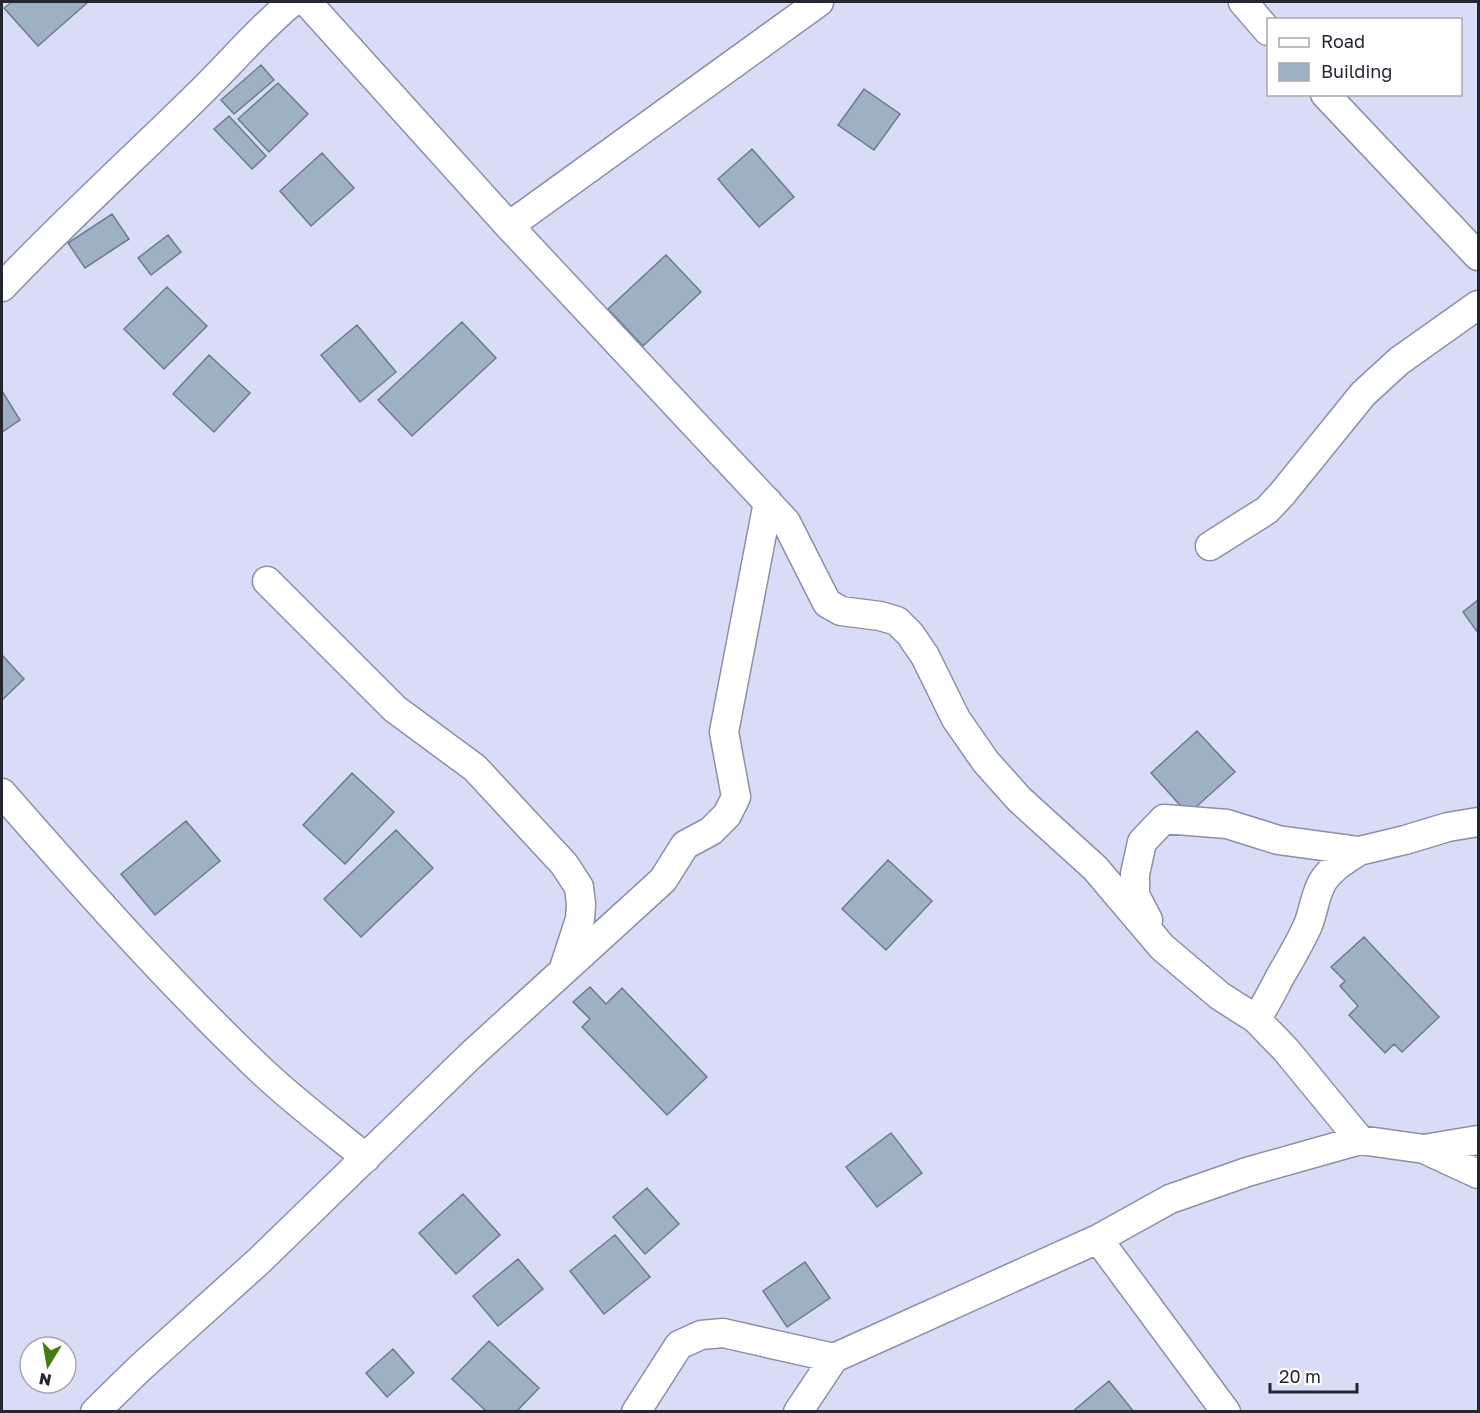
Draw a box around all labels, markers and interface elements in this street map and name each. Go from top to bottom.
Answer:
legend [1267,18,1462,96]
text: Road [1321,30,1365,52]
text: Building [1321,60,1392,82]
north arrow [18,1335,78,1395]
scale bar [1270,1356,1357,1394]
text: 20 m [1279,1365,1321,1387]
text: N [37,1369,53,1391]

